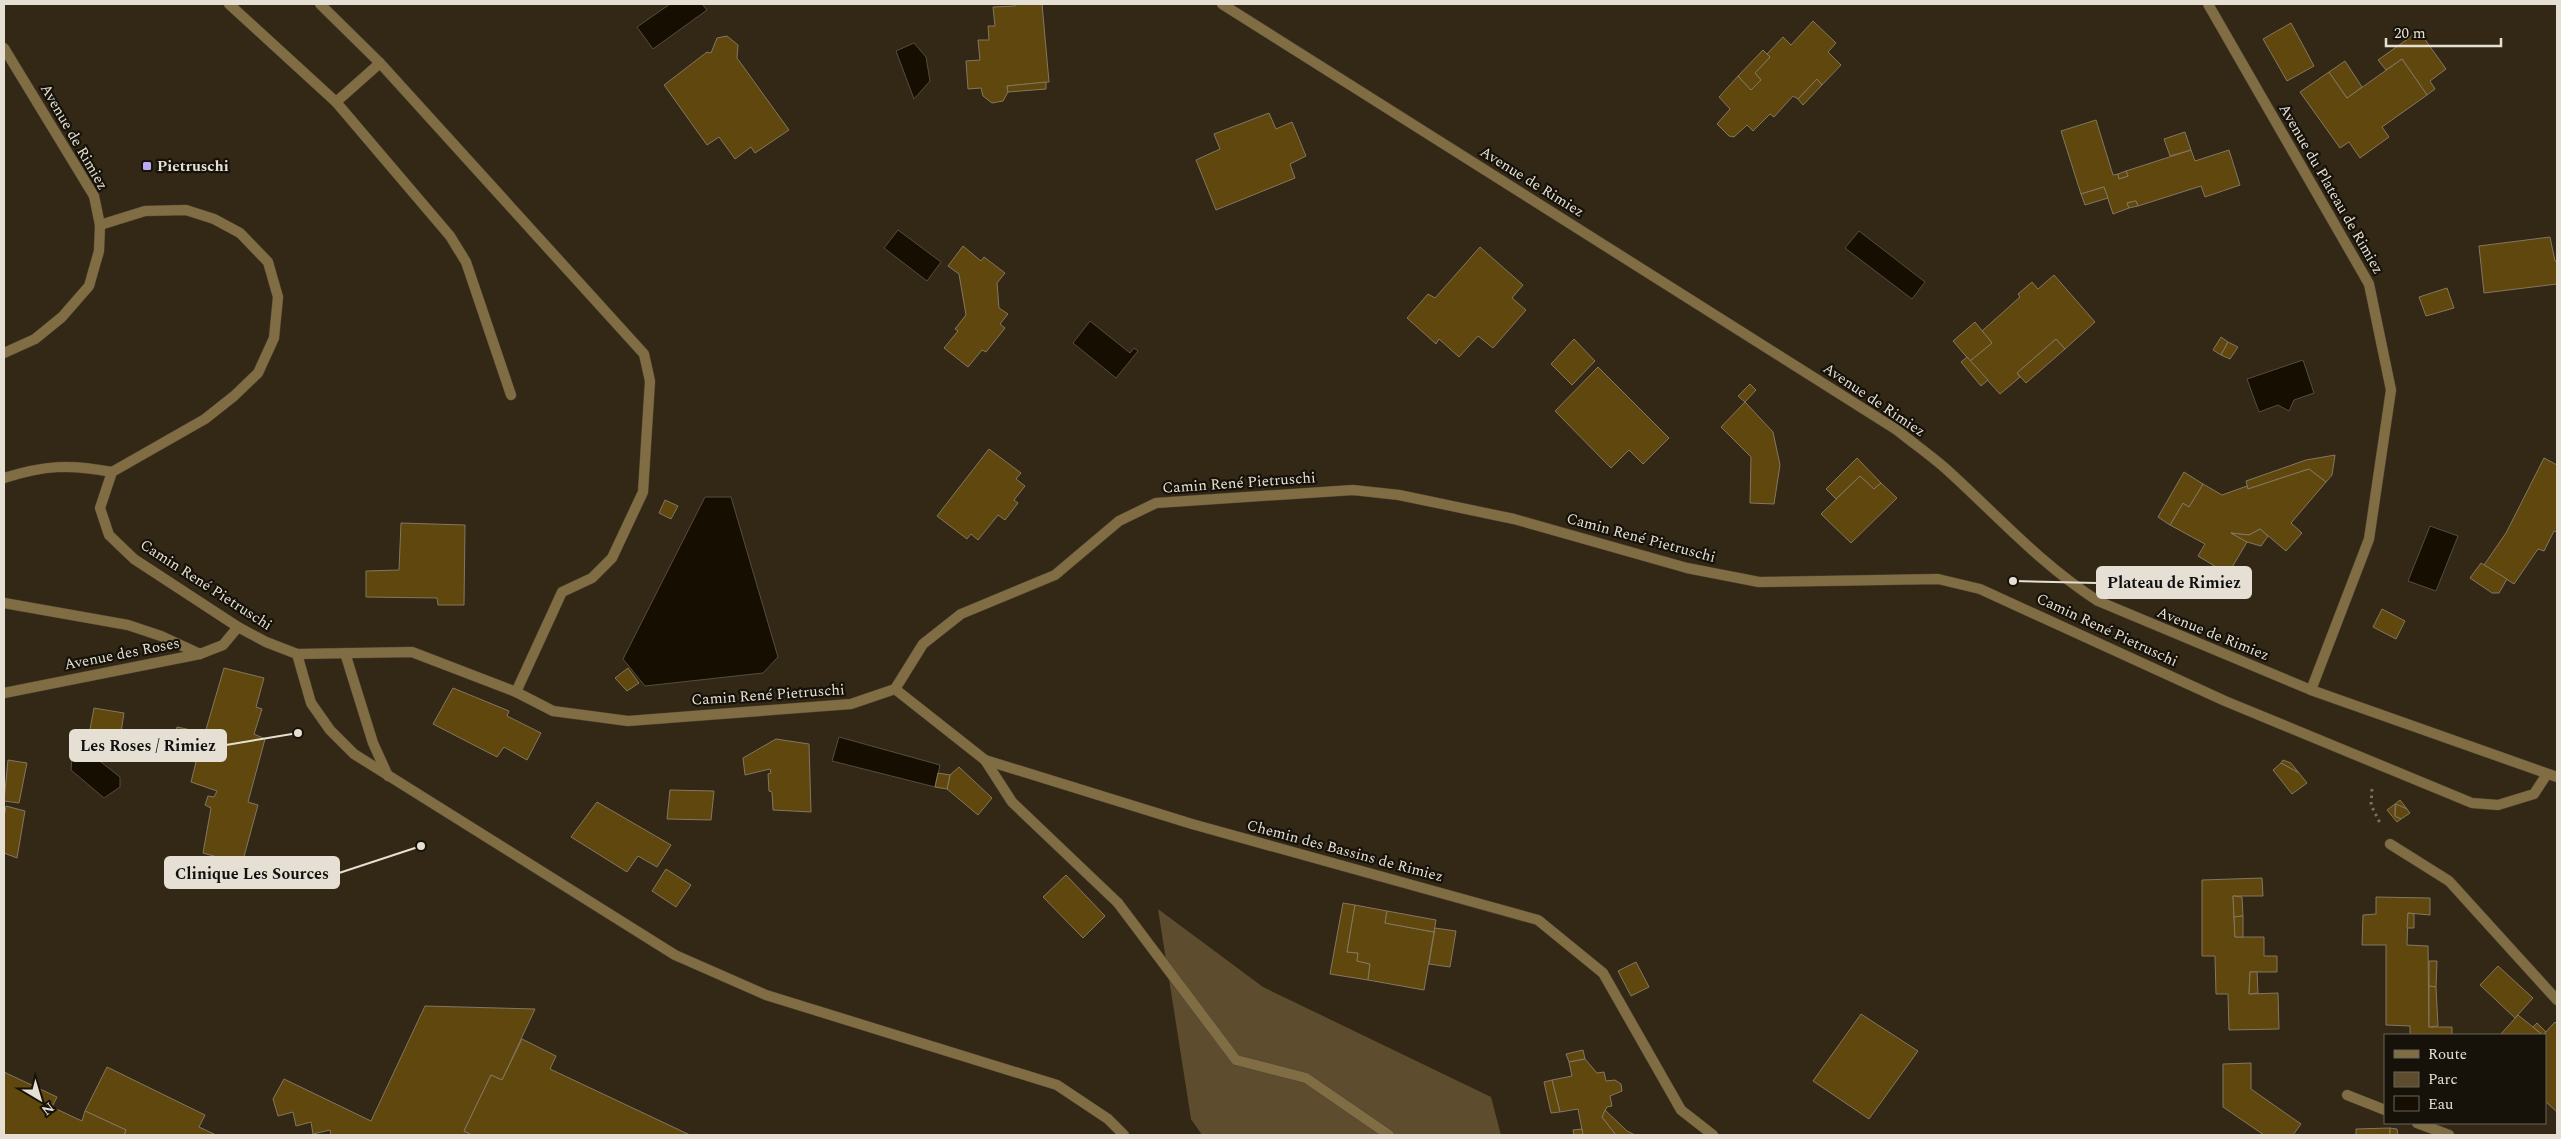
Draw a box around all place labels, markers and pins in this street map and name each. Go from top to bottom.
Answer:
place label: Pietruschi [157,155,229,178]
marker: Pietruschi [141,160,153,172]
callout: Plateau de Rimiez [2097,567,2251,598]
callout: Les Roses / Rimiez [70,730,226,761]
callout: Clinique Les Sources [165,857,339,888]

